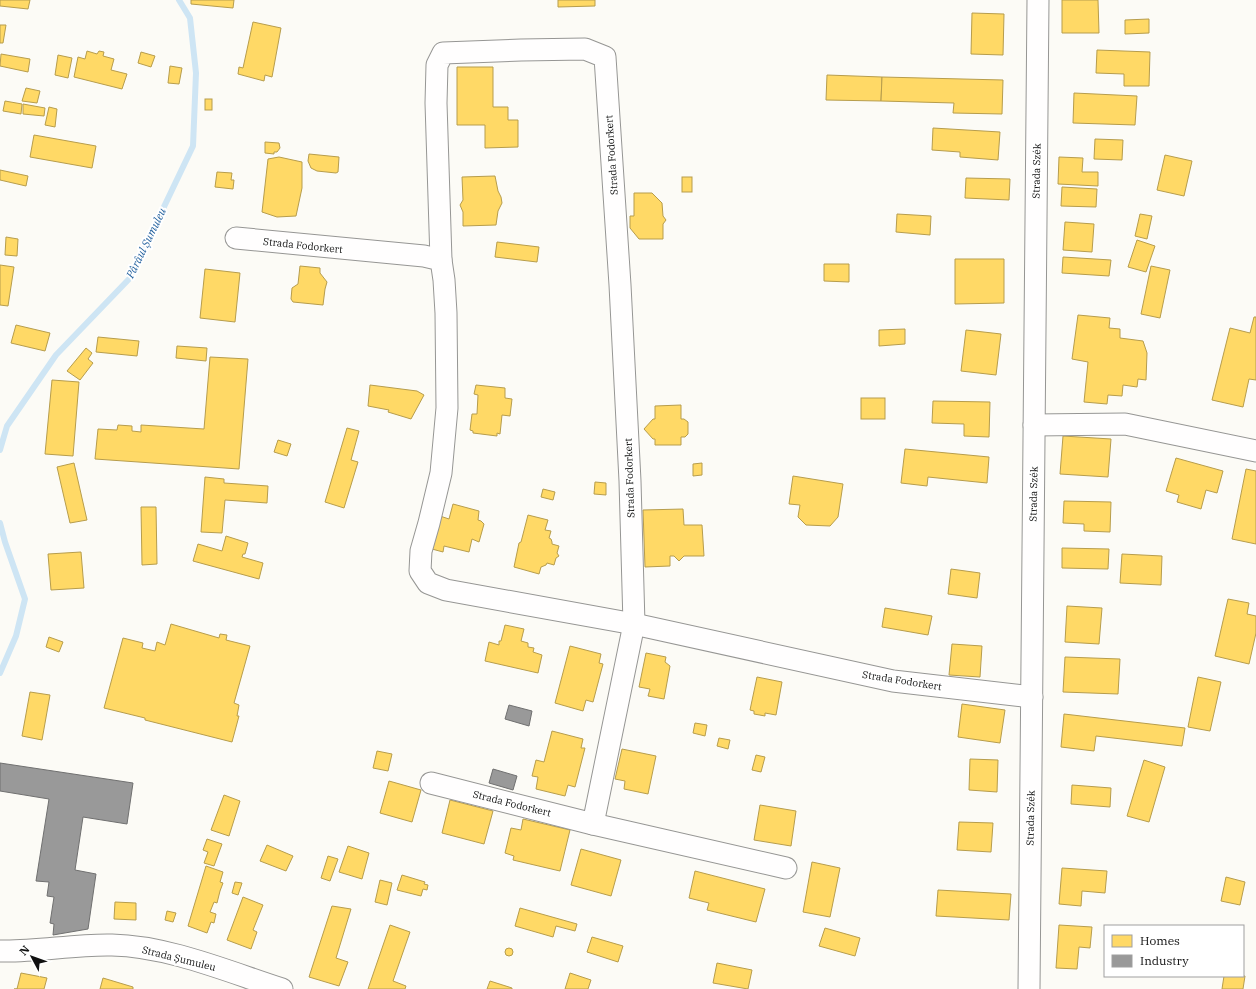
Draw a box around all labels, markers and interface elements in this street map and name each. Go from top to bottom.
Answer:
street label: Strada Fodorkert [602,114,621,195]
street label: Strada Szék [1030,143,1043,199]
water label: Pârâul Șumuleu [123,205,169,281]
street label: Strada Fodorkert [262,235,344,256]
street label: Strada Fodorkert [622,437,637,518]
street label: Strada Szék [1027,466,1040,522]
street label: Strada Fodorkert [861,668,943,693]
street label: Strada Fodorkert [471,787,553,820]
street label: Strada Szék [1024,790,1037,846]
legend [1104,925,1244,977]
text: Homes [1140,933,1180,948]
north arrow [12,937,52,977]
text: N [16,942,33,958]
street label: Strada Șumuleu [141,943,217,974]
text: Industry [1140,953,1189,968]

